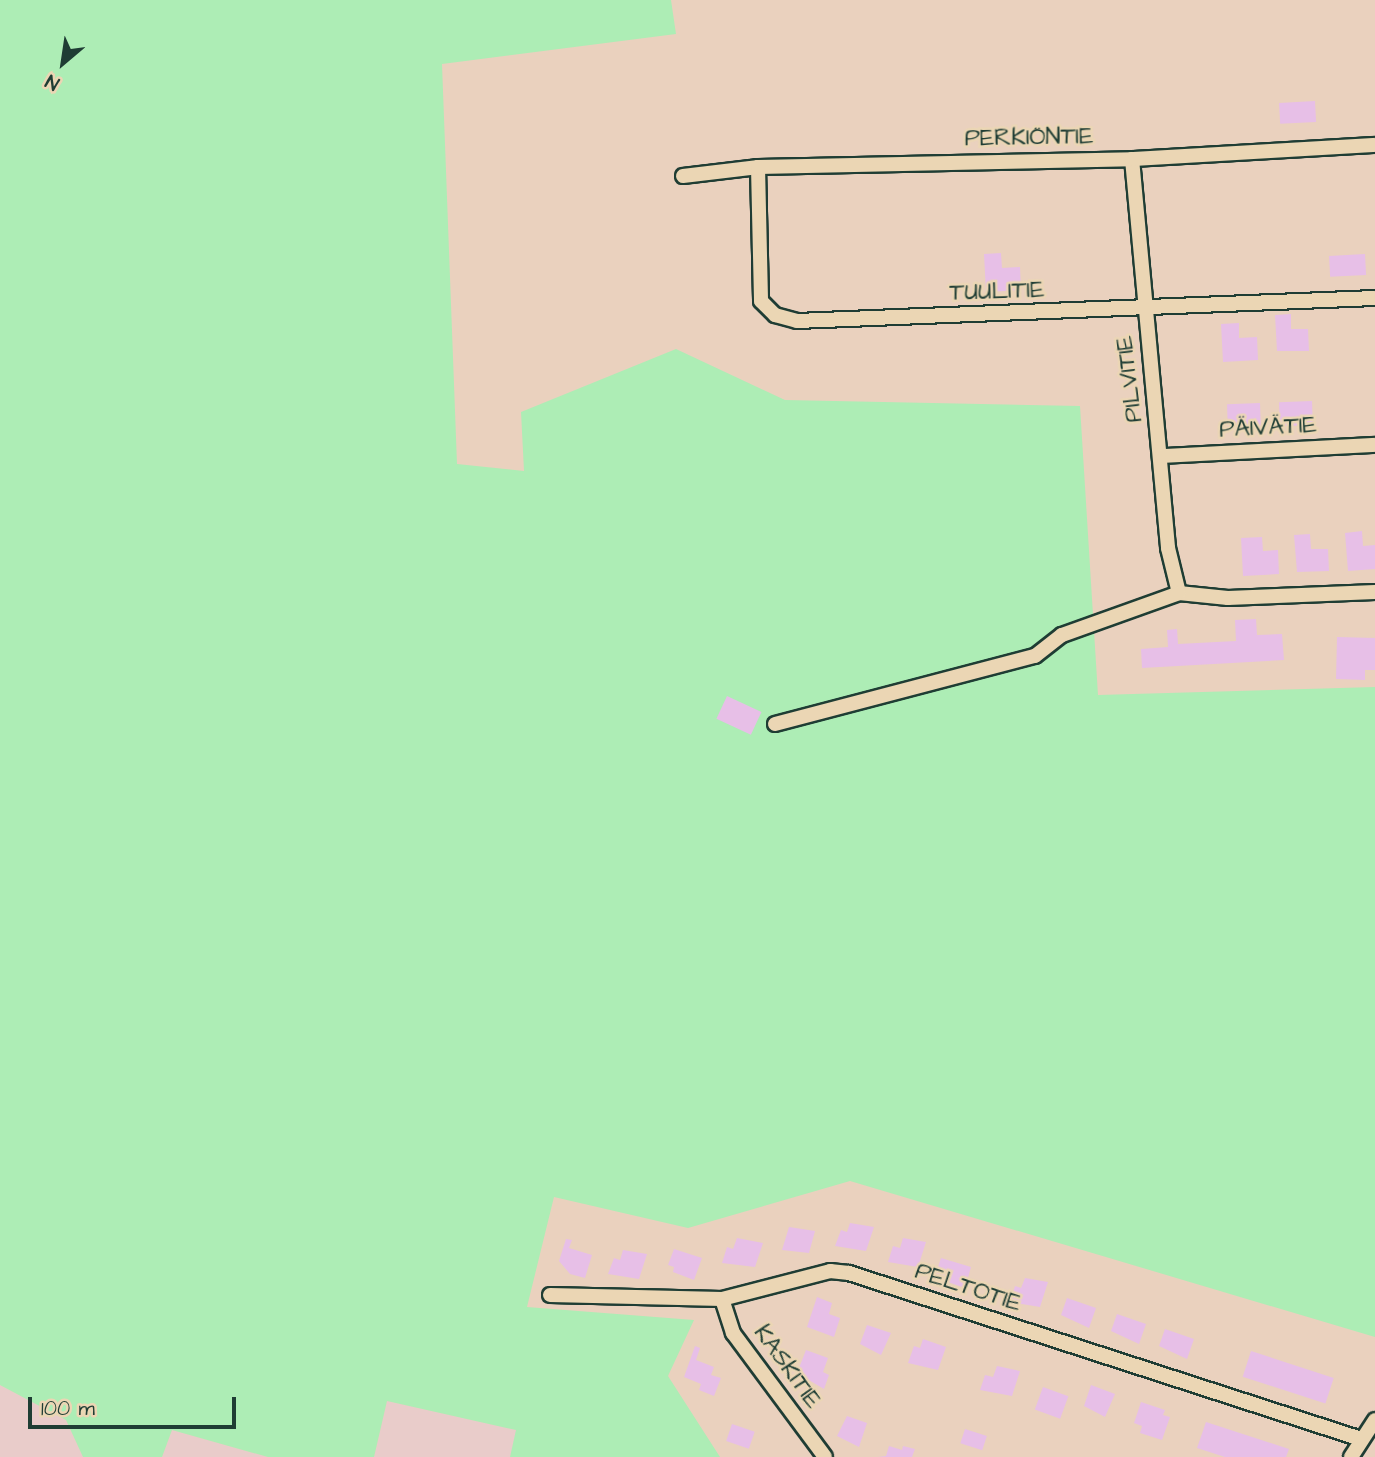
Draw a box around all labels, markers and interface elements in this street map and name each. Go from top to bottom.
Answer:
north arrow [28,28,98,98]
text: N [41,67,64,97]
street label: PERKIÖNTIE [964,122,1094,154]
street label: TUULITIE [949,276,1045,308]
street label: PILVITIE [1110,334,1150,424]
street label: PÄIVÄTIE [1219,411,1317,445]
street label: PELTOTIE [911,1257,1025,1319]
street label: KASKITIE [747,1320,827,1414]
scale bar [32,1384,240,1428]
text: 100 m [41,1394,95,1423]

